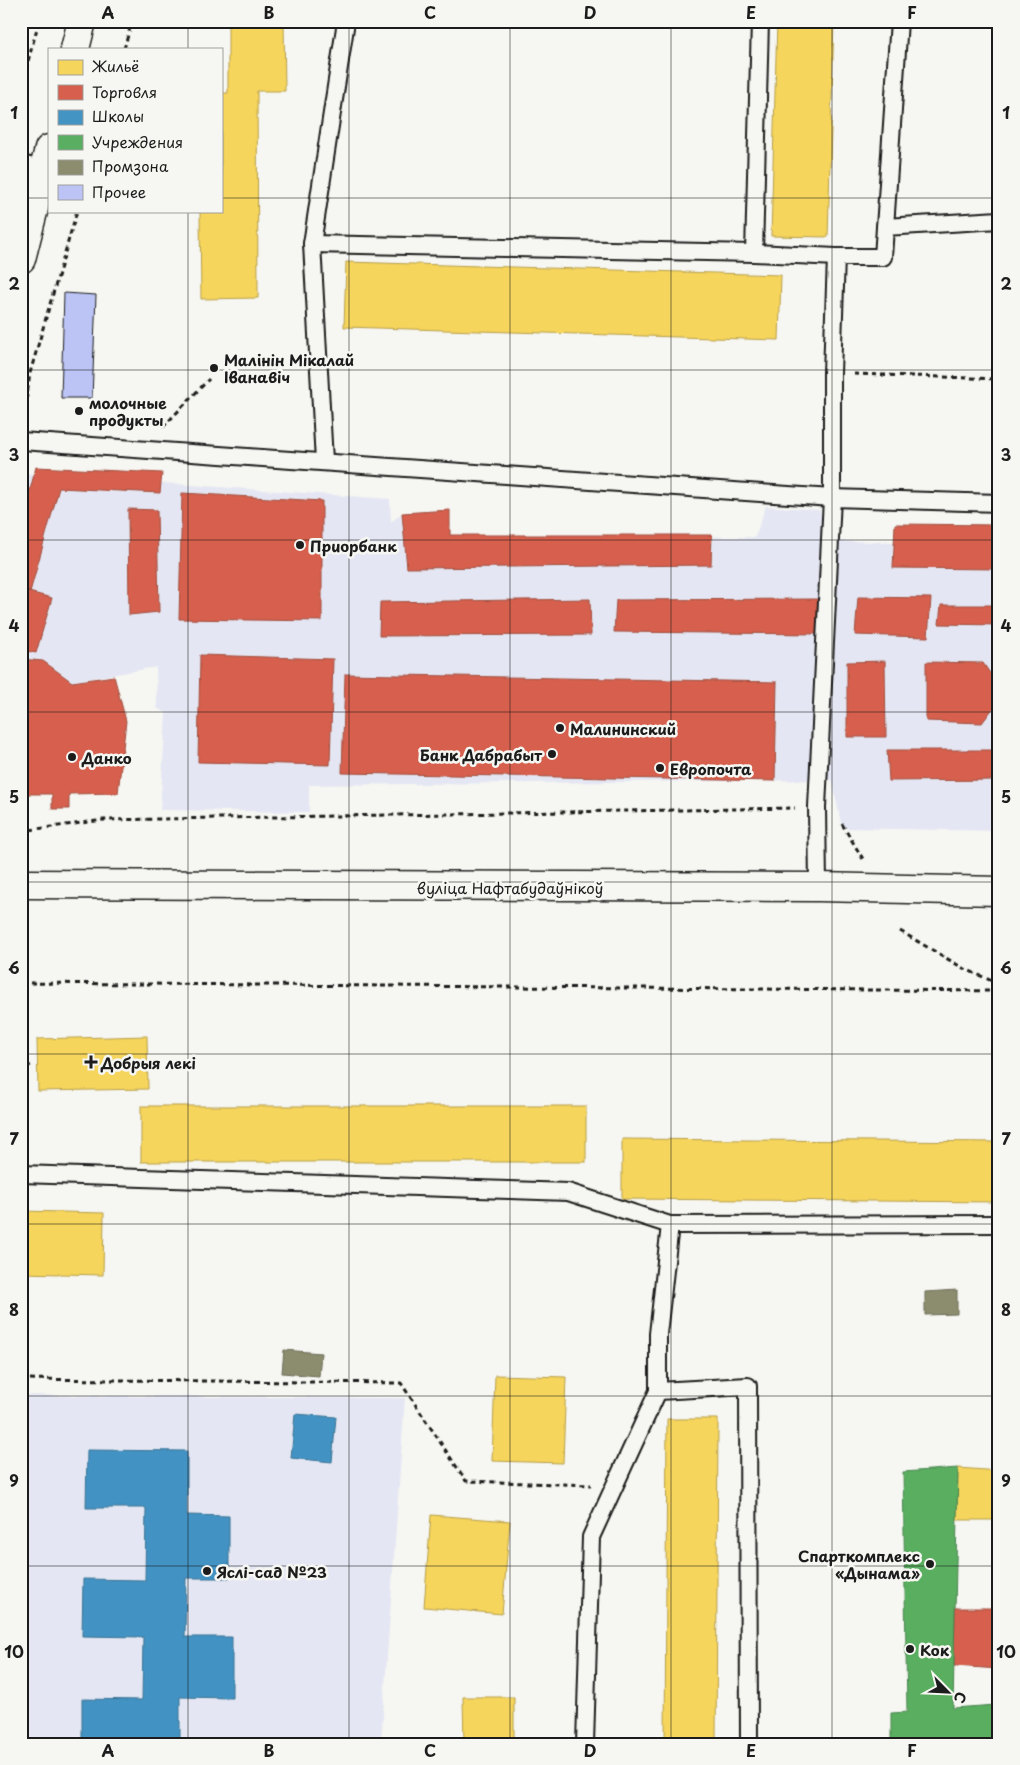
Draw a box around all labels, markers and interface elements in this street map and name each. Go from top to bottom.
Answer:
text: A [102,0,115,24]
text: B [264,0,275,24]
text: C [424,0,436,24]
text: D [584,0,596,24]
text: E [746,0,756,24]
text: F [907,0,917,24]
legend [48,48,222,212]
text: Жильё [91,54,139,77]
text: Торговля [92,80,157,103]
text: 1 [10,100,18,124]
text: 1 [1002,100,1010,124]
text: Школы [92,104,144,127]
text: Учреждения [92,130,183,153]
text: Промзона [92,154,169,177]
text: Прочее [92,180,146,203]
text: 2 [8,271,20,295]
text: 2 [1000,271,1012,295]
place label: Малінін Мікалай Іванавіч [224,348,354,388]
marker: Малінін Мікалай Іванавіч [208,362,220,374]
place label: молочные продукты [89,391,167,431]
marker: молочные продукты [73,405,85,417]
text: 3 [9,442,19,466]
text: 3 [1001,442,1011,466]
place label: Приорбанк [310,534,397,557]
marker: Приорбанк [294,539,306,551]
text: 4 [9,613,20,637]
text: 4 [1001,613,1012,637]
place label: Малининский [570,717,676,740]
marker: Малининский [554,722,566,734]
place label: Банк Дабрабыт [420,743,543,766]
place label: Данко [81,746,132,769]
marker: Банк Дабрабыт [546,748,558,760]
marker: Данко [66,751,78,763]
place label: Европочта [670,757,752,780]
marker: Европочта [654,762,666,774]
text: 5 [9,784,19,808]
text: 5 [1001,784,1011,808]
street label: вуліца Нафтабудаўнікоў [417,876,603,899]
text: 6 [8,955,20,979]
text: 6 [1000,955,1012,979]
place label: Добрыя лекі [100,1051,196,1074]
marker: Добрыя лекі [85,1056,97,1068]
text: 7 [9,1126,19,1150]
text: 7 [1001,1126,1011,1150]
text: 8 [9,1297,19,1321]
text: 8 [1001,1297,1011,1321]
text: 9 [9,1468,19,1492]
text: 9 [1001,1468,1011,1492]
place label: Спарткомплекс «Дынама» [798,1544,920,1584]
marker: Спарткомплекс «Дынама» [924,1558,936,1570]
place label: Яслі-сад №23 [216,1560,327,1583]
marker: Яслі-сад №23 [201,1565,213,1577]
place label: Кок [920,1638,950,1661]
text: 10 [4,1639,24,1663]
text: 10 [996,1639,1016,1663]
marker: Кок [904,1643,916,1655]
north arrow [922,1668,972,1718]
text: С [949,1688,972,1707]
text: A [102,1738,115,1762]
text: B [264,1738,275,1762]
text: C [424,1738,436,1762]
text: D [584,1738,596,1762]
text: E [746,1738,756,1762]
text: F [907,1738,917,1762]

